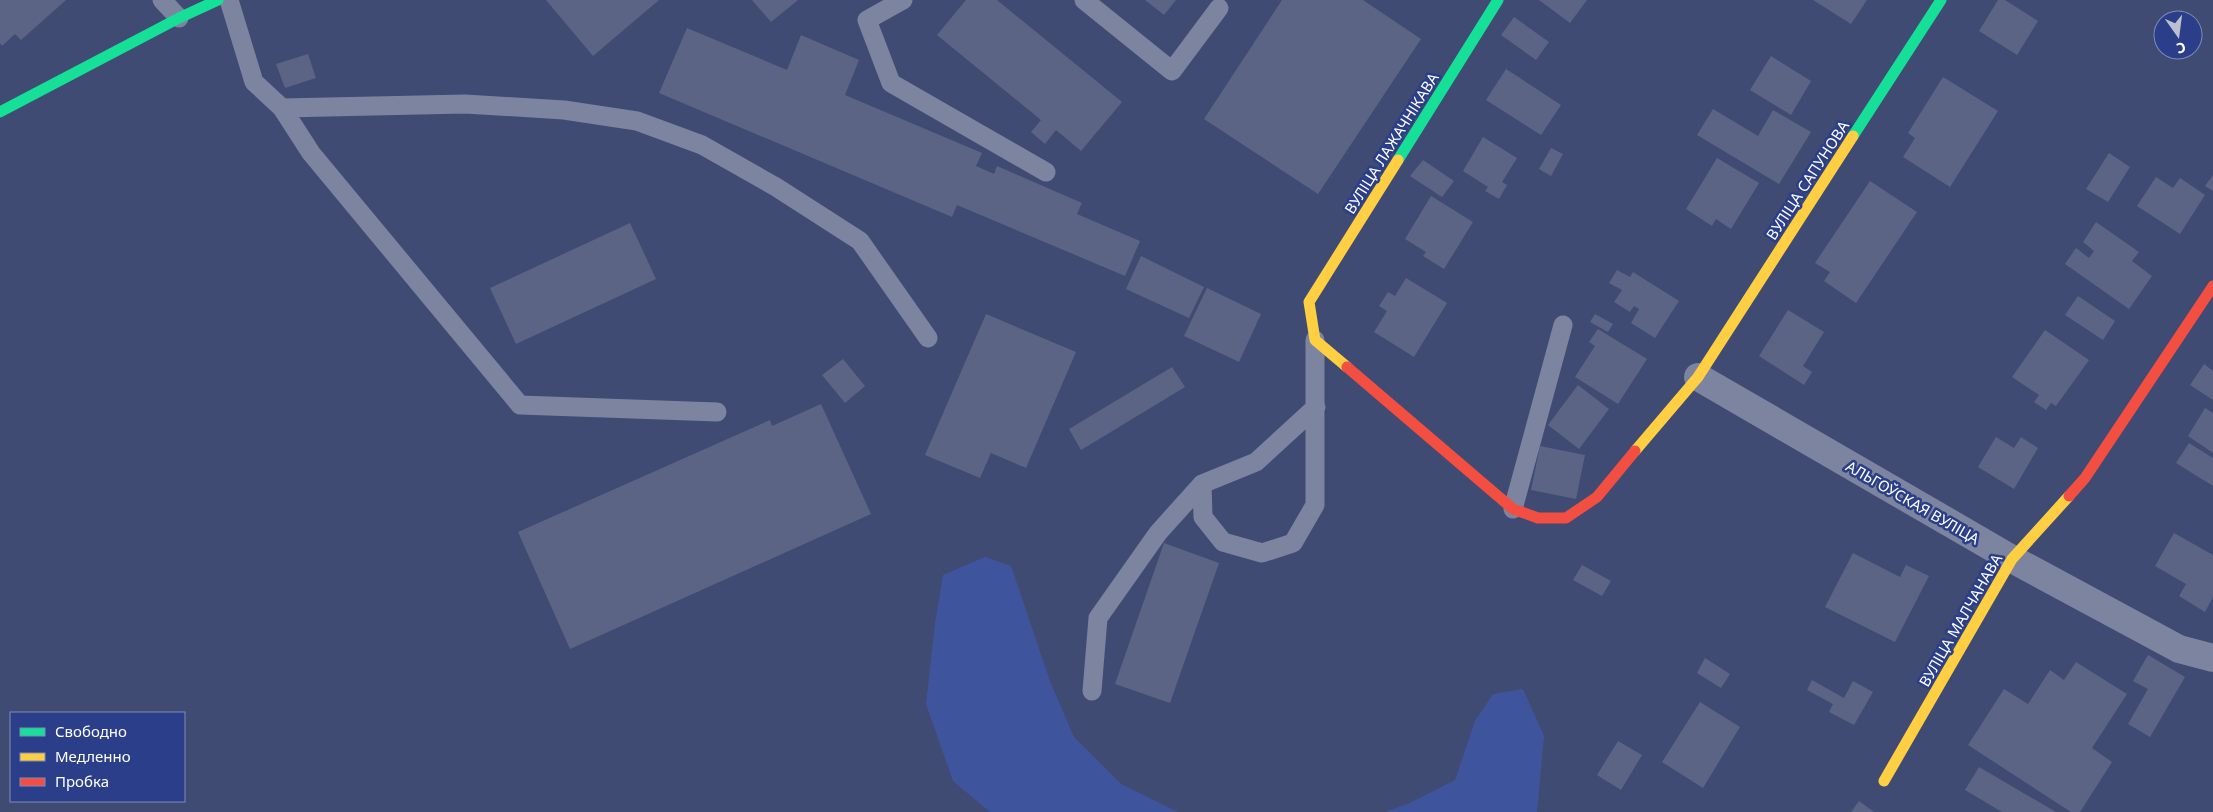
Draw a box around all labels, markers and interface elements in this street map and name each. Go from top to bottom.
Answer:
north arrow [2153,10,2203,60]
text: С [2175,38,2188,58]
street label: ВУЛІЦА ЛАЖАЧНІКАВА [1339,68,1443,217]
street label: ВУЛІЦА САПУНОВА [1761,116,1853,243]
street label: АЛЬГОЎСКАЯ ВУЛІЦА [1843,456,1984,549]
street label: ВУЛІЦА МАЛЧАНАВА [1914,550,2006,690]
legend [10,712,185,802]
text: Свободно [55,721,127,741]
text: Медленно [55,746,131,766]
text: Пробка [55,771,109,791]

